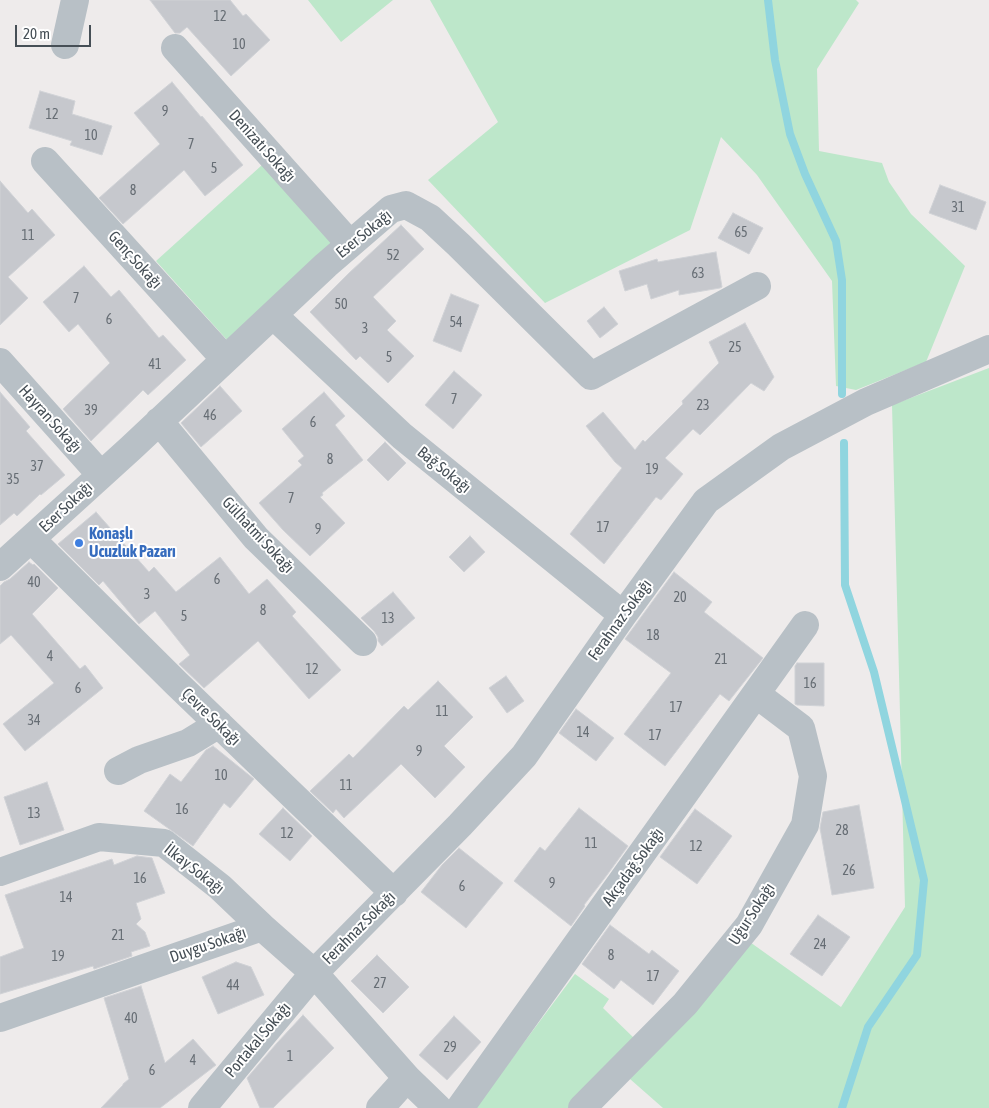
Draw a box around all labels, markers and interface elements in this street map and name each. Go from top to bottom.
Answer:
house number: 12 [213,9,227,25]
scale bar [18,15,94,47]
text: 20 m [23,25,50,42]
house number: 10 [232,37,246,53]
house number: 9 [162,104,168,120]
street label: Denizatı Sokağı [225,106,299,186]
house number: 12 [45,107,59,123]
house number: 10 [84,128,98,144]
house number: 7 [188,137,194,153]
house number: 5 [211,161,217,177]
house number: 8 [130,183,136,199]
house number: 31 [951,200,965,216]
street label: Eser Sokağı [332,206,396,262]
house number: 65 [734,225,748,241]
street label: Genç Sokağı [104,227,166,293]
house number: 11 [21,228,35,244]
house number: 52 [386,248,400,264]
house number: 63 [691,266,705,282]
house number: 7 [73,291,79,307]
house number: 50 [334,297,348,313]
house number: 6 [106,312,112,328]
house number: 54 [449,315,463,331]
house number: 3 [362,321,368,337]
house number: 25 [728,340,742,356]
house number: 5 [386,350,392,366]
house number: 41 [148,357,162,373]
street label: Hayran Sokağı [15,381,85,457]
house number: 7 [451,392,457,408]
house number: 23 [696,398,710,414]
house number: 39 [84,403,98,419]
house number: 46 [203,408,217,424]
house number: 6 [310,415,316,431]
street label: Bağ Sokağı [413,443,475,497]
house number: 8 [327,452,333,468]
house number: 37 [30,459,44,475]
house number: 19 [645,462,659,478]
house number: 35 [6,472,20,488]
street label: Eser Sokağı [35,478,97,536]
house number: 7 [288,491,294,507]
street label: Gülhatmi Sokağı [218,493,298,577]
house number: 17 [596,520,610,536]
house number: 9 [315,522,321,538]
place label: Konaşlı Ucuzluk Pazarı [89,524,176,562]
marker: Konaşlı Ucuzluk Pazarı [73,537,85,549]
house number: 6 [214,572,220,588]
house number: 40 [27,575,41,591]
street label: Ferahnaz Sokağı [584,576,656,664]
house number: 3 [144,587,150,603]
house number: 20 [673,590,687,606]
house number: 8 [260,603,266,619]
house number: 5 [181,609,187,625]
house number: 13 [381,611,395,627]
house number: 18 [646,628,660,644]
house number: 4 [47,649,53,665]
house number: 21 [714,652,728,668]
house number: 12 [305,662,319,678]
house number: 16 [803,676,817,692]
house number: 6 [75,681,81,697]
street label: Çevre Sokağı [178,684,244,750]
house number: 17 [669,700,683,716]
house number: 11 [435,704,449,720]
house number: 34 [27,713,41,729]
house number: 14 [576,725,590,741]
house number: 17 [648,728,662,744]
house number: 9 [416,744,422,760]
house number: 10 [214,768,228,784]
house number: 11 [339,778,353,794]
house number: 16 [175,802,189,818]
house number: 13 [27,806,41,822]
house number: 28 [835,823,849,839]
street label: Akçadağ Sokağı [598,824,668,910]
house number: 12 [280,826,294,842]
house number: 11 [584,836,598,852]
house number: 12 [689,839,703,855]
street label: İlkay Sokağı [160,840,228,898]
house number: 26 [842,863,856,879]
house number: 16 [133,871,147,887]
house number: 9 [549,876,555,892]
house number: 6 [459,879,465,895]
street label: Uğur Sokağı [725,879,779,949]
street label: Ferahnaz Sokağı [318,887,400,969]
house number: 14 [59,890,73,906]
street label: Duygu Sokağı [167,923,249,967]
house number: 21 [111,928,125,944]
house number: 24 [813,937,827,953]
house number: 8 [608,948,614,964]
house number: 19 [51,949,65,965]
house number: 17 [646,969,660,985]
house number: 27 [373,976,387,992]
house number: 44 [226,978,240,994]
street label: Portakal Sokağı [221,999,295,1081]
house number: 40 [124,1011,138,1027]
house number: 29 [443,1040,457,1056]
house number: 1 [287,1049,293,1065]
house number: 4 [190,1053,196,1069]
house number: 6 [149,1063,155,1079]

